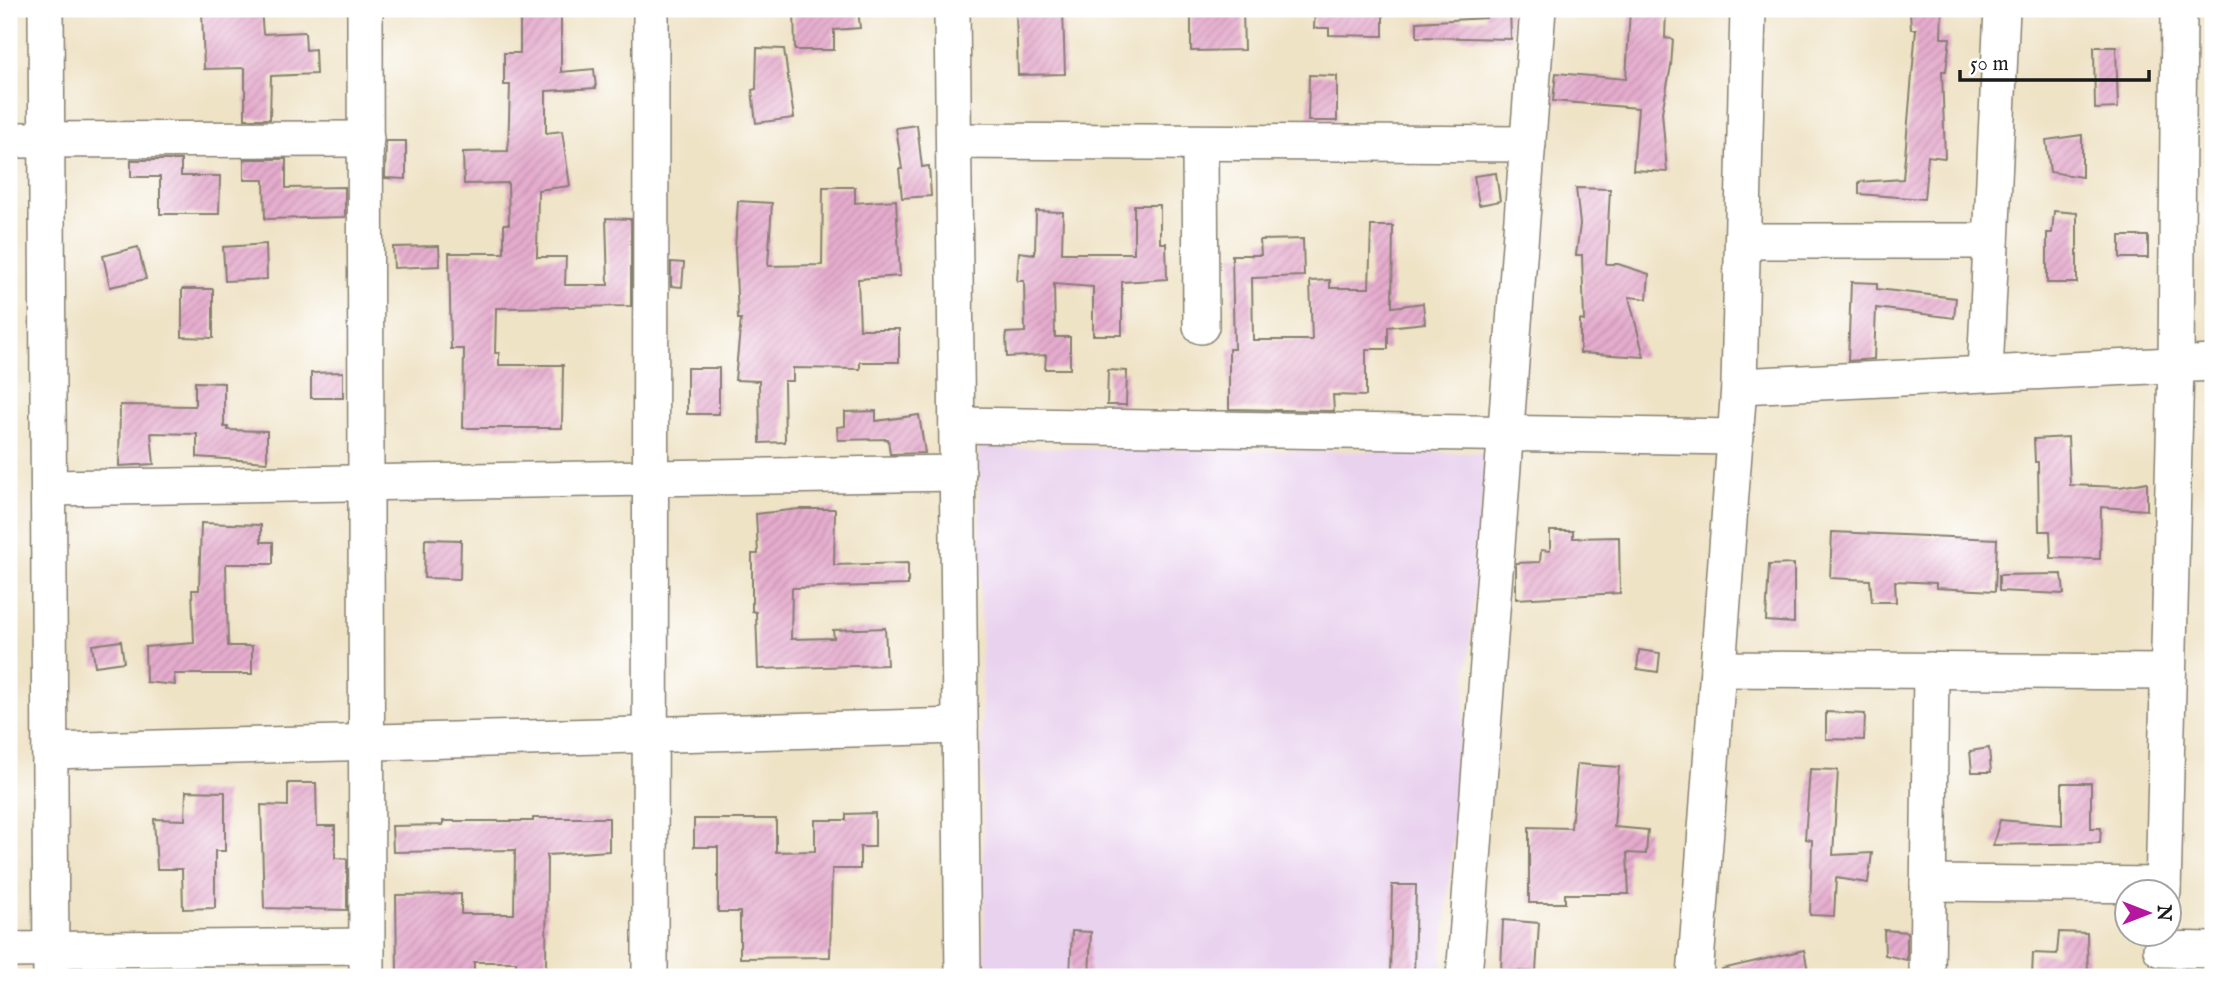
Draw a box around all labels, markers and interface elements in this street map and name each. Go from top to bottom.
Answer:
scale bar [1960,38,2148,82]
text: 50 m [1970,51,2009,78]
north arrow [2114,878,2184,948]
text: N [2151,904,2175,922]

